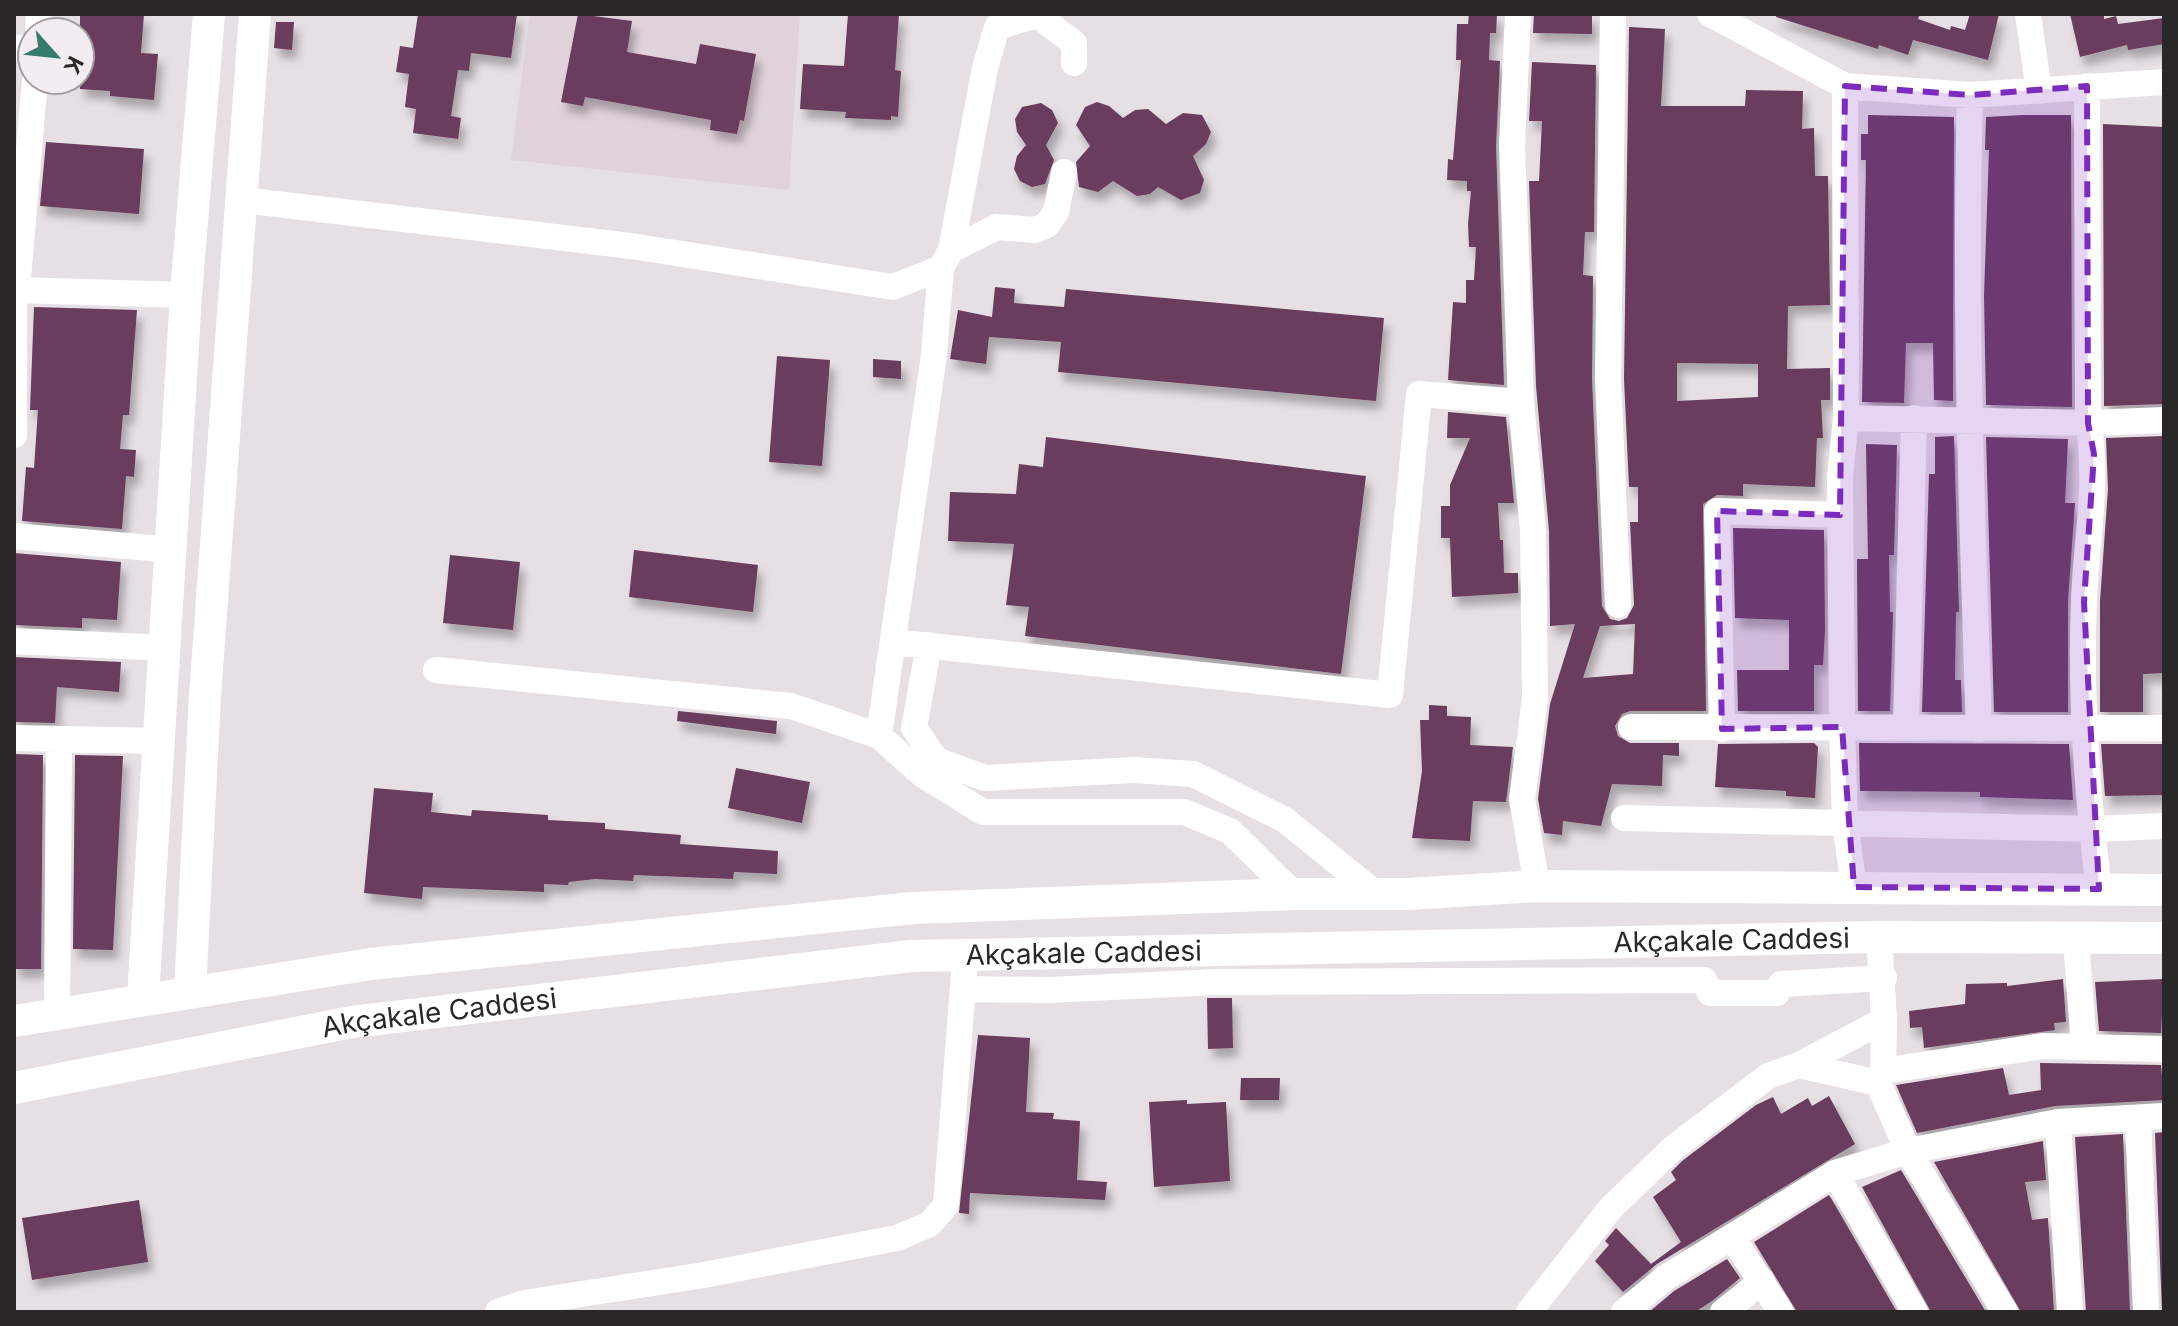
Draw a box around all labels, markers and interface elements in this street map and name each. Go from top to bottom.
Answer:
north arrow [16,16,96,96]
text: K [59,52,89,78]
street label: Akçakale Caddesi [1613,921,1850,959]
street label: Akçakale Caddesi [965,933,1202,972]
street label: Akçakale Caddesi [319,981,558,1045]

